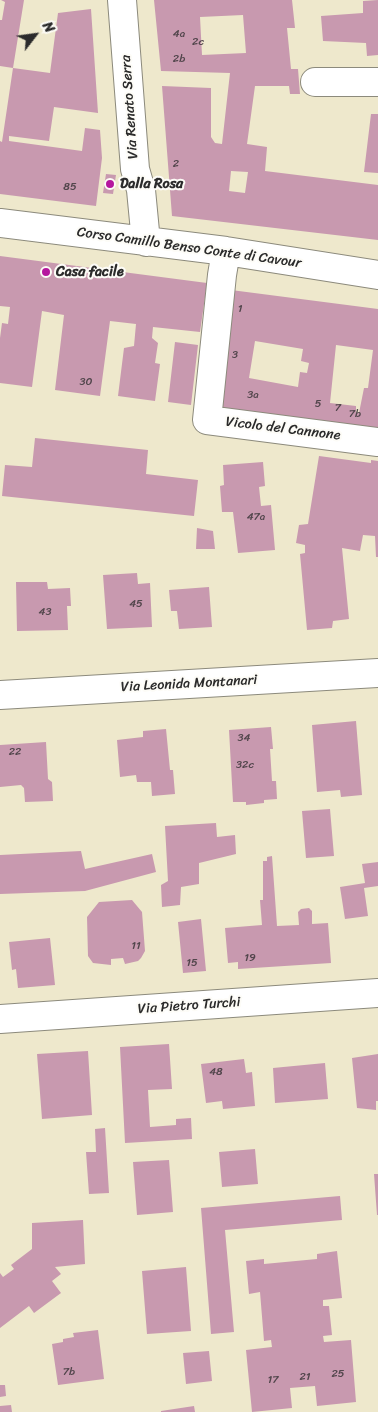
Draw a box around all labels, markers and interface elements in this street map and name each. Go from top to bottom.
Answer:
north arrow [10,10,60,60]
text: N [35,17,62,38]
house number: 4a [173,27,185,41]
house number: 2c [192,35,204,49]
house number: 2b [173,52,185,66]
street label: Via Renato Serra [118,54,142,160]
house number: 2 [173,157,179,171]
place label: Dalla Rosa [120,176,183,192]
marker: Dalla Rosa [104,178,116,190]
house number: 85 [63,180,77,194]
street label: Corso Camillo Benso Conte di Cavour [76,224,302,272]
place label: Casa facile [56,264,124,280]
marker: Casa facile [40,266,52,278]
house number: 1 [238,302,242,316]
house number: 3 [232,348,238,362]
house number: 30 [80,375,92,389]
house number: 3a [247,388,259,402]
house number: 5 [315,397,321,411]
house number: 7 [335,401,341,415]
house number: 7b [349,407,361,421]
street label: Vicolo del Cannone [225,414,341,444]
house number: 47a [247,510,265,524]
house number: 45 [129,597,143,611]
house number: 43 [39,605,51,619]
street label: Via Leonida Montanari [120,672,258,696]
house number: 34 [238,731,250,745]
house number: 22 [9,745,21,759]
house number: 32c [236,758,254,772]
house number: 11 [131,939,141,953]
house number: 19 [244,951,256,965]
house number: 15 [186,956,198,970]
street label: Via Pietro Turchi [137,994,241,1018]
house number: 48 [209,1065,223,1079]
house number: 7b [63,1365,75,1379]
house number: 25 [331,1367,345,1381]
house number: 21 [299,1370,311,1384]
house number: 17 [268,1373,278,1387]

